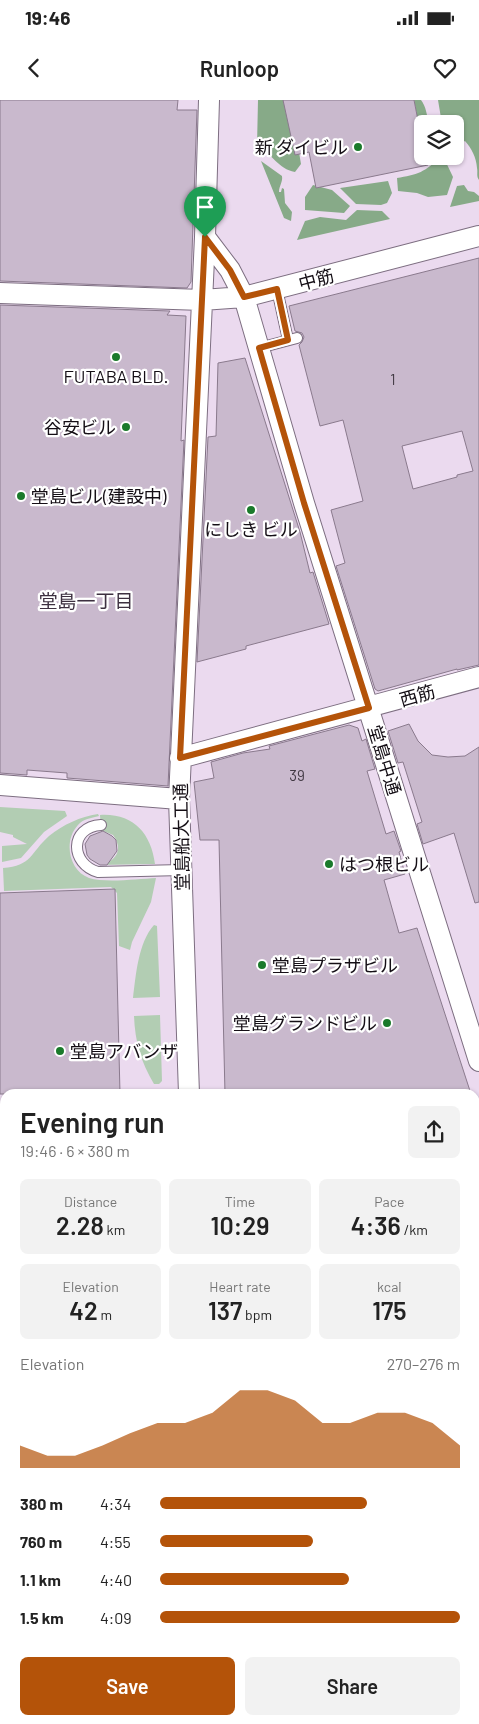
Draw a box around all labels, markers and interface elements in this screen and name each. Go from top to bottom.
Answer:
text: 19:46 [25,6,70,29]
icon: back [20,54,48,82]
icon: heart [431,54,459,82]
text: Runloop [200,55,279,81]
map controls [414,115,464,165]
button: layers [414,115,464,165]
place label: 新 ダイビル [254,136,348,158]
marker: 新 ダイビル [352,141,364,153]
pin [184,186,226,237]
icon: arrive [191,193,219,221]
street label: 中筋 [296,264,336,294]
marker: FUTABA BLD. [110,351,122,363]
place label: FUTABA BLD. [64,365,168,387]
house number: 1 [390,370,396,388]
place label: 谷安ビル [44,416,116,438]
marker: 谷安ビル [120,421,132,433]
place label: 堂島ビル(建設中) [31,485,167,507]
marker: 堂島ビル(建設中) [15,490,27,502]
marker: にしき ビル [245,504,257,516]
place label: にしき ビル [204,518,298,540]
district label: 堂島一丁目 [38,589,134,612]
street label: 西筋 [397,679,437,711]
street label: 堂島中通 [364,722,406,798]
house number: 39 [289,766,305,784]
street label: 堂島船大工通 [169,783,193,891]
place label: はつ根ビル [339,853,429,875]
marker: はつ根ビル [323,858,335,870]
place label: 堂島プラザビル [272,954,398,976]
marker: 堂島プラザビル [256,959,268,971]
place label: 堂島グランドビル [233,1012,377,1034]
marker: 堂島グランドビル [381,1017,393,1029]
place label: 堂島アバンザ [70,1040,178,1062]
marker: 堂島アバンザ [54,1045,66,1057]
text: Evening run [20,1105,165,1139]
button: share [408,1106,460,1158]
text: 19:46 · 6 × 380 m [20,1141,130,1160]
text: Distance [64,1193,117,1210]
text: Time [225,1193,255,1210]
text: Pace [374,1193,404,1210]
text: 2.28 [56,1210,104,1240]
text: 10:29 [211,1210,269,1240]
text: 4:36 [351,1210,401,1240]
text: km [104,1221,125,1238]
text: /km [401,1221,428,1238]
text: Elevation [62,1278,119,1295]
text: Heart rate [209,1278,271,1295]
text: kcal [377,1278,402,1295]
text: 42 [69,1295,98,1325]
text: 137 [208,1295,242,1325]
text: 175 [372,1295,406,1325]
text: m [98,1306,112,1323]
text: bpm [242,1306,272,1323]
text: Elevation [20,1354,84,1373]
text: 270–276 m [387,1354,460,1373]
text: 380 m [20,1494,63,1513]
text: 4:34 [100,1494,131,1513]
text: 760 m [20,1532,62,1551]
text: 4:55 [100,1532,131,1551]
text: 1.1 km [20,1570,61,1589]
text: 4:40 [100,1570,132,1589]
text: 1.5 km [20,1608,64,1627]
text: 4:09 [100,1608,132,1627]
button: Save [20,1657,235,1715]
button: Share [245,1657,460,1715]

